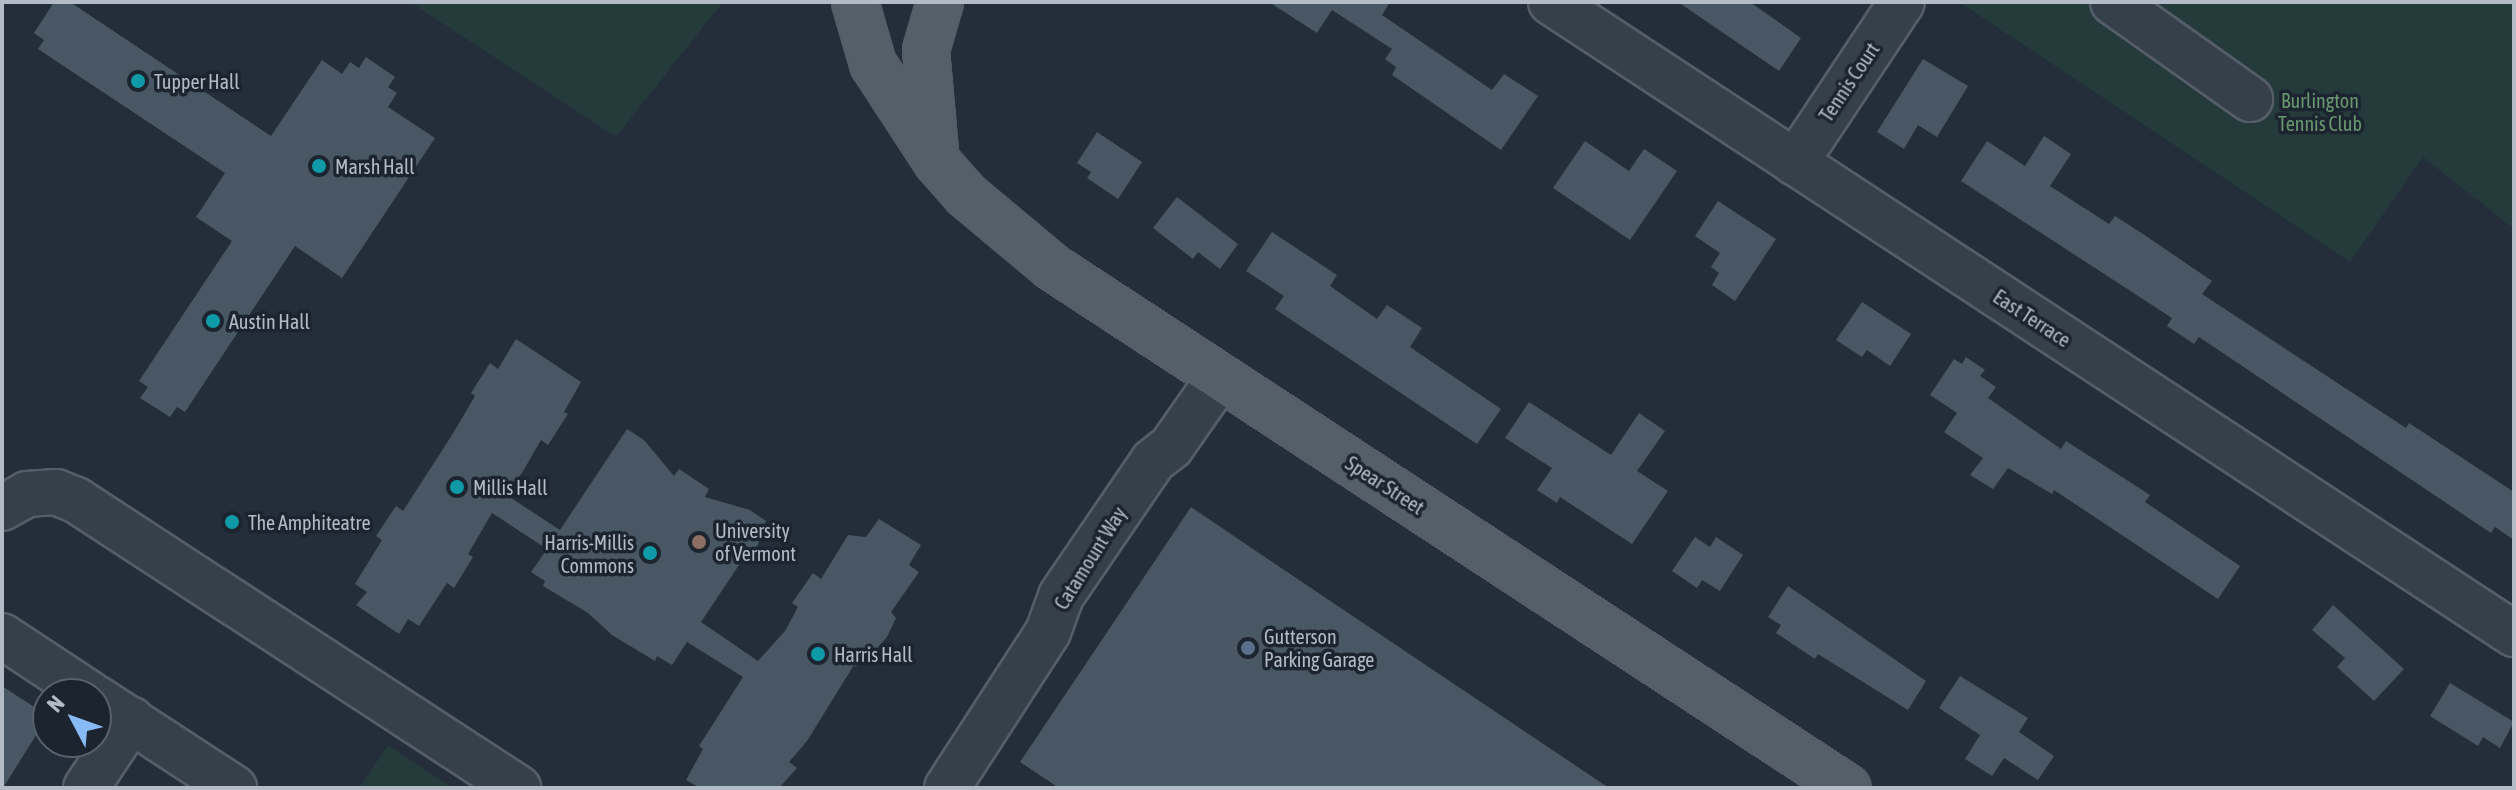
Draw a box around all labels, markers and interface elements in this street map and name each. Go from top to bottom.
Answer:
street label: Tennis Court [1814,38,1884,126]
place label: Tupper Hall [154,69,240,93]
marker: Tupper Hall [129,72,147,90]
park label: Burlington Tennis Club [2278,88,2362,135]
place label: Marsh Hall [335,154,415,178]
marker: Marsh Hall [310,157,328,175]
street label: East Terrace [1989,284,2075,352]
place label: Austin Hall [229,309,310,333]
marker: Austin Hall [204,312,222,330]
street label: Spear Street [1341,451,1429,519]
place label: Millis Hall [473,475,548,499]
marker: Millis Hall [448,478,466,496]
street label: Catamount Way [1049,502,1131,614]
place label: The Amphiteatre [248,510,371,534]
marker: The Amphiteatre [223,513,241,531]
place label: University of Vermont [715,518,796,565]
place label: Harris-Millis Commons [544,530,634,577]
marker: University of Vermont [690,533,708,551]
marker: Harris-Millis Commons [641,544,659,562]
place label: Gutterson Parking Garage [1264,624,1374,671]
marker: Gutterson Parking Garage [1239,639,1257,657]
place label: Harris Hall [834,642,913,666]
marker: Harris Hall [809,645,827,663]
north arrow [32,678,112,758]
text: N [41,690,69,717]

